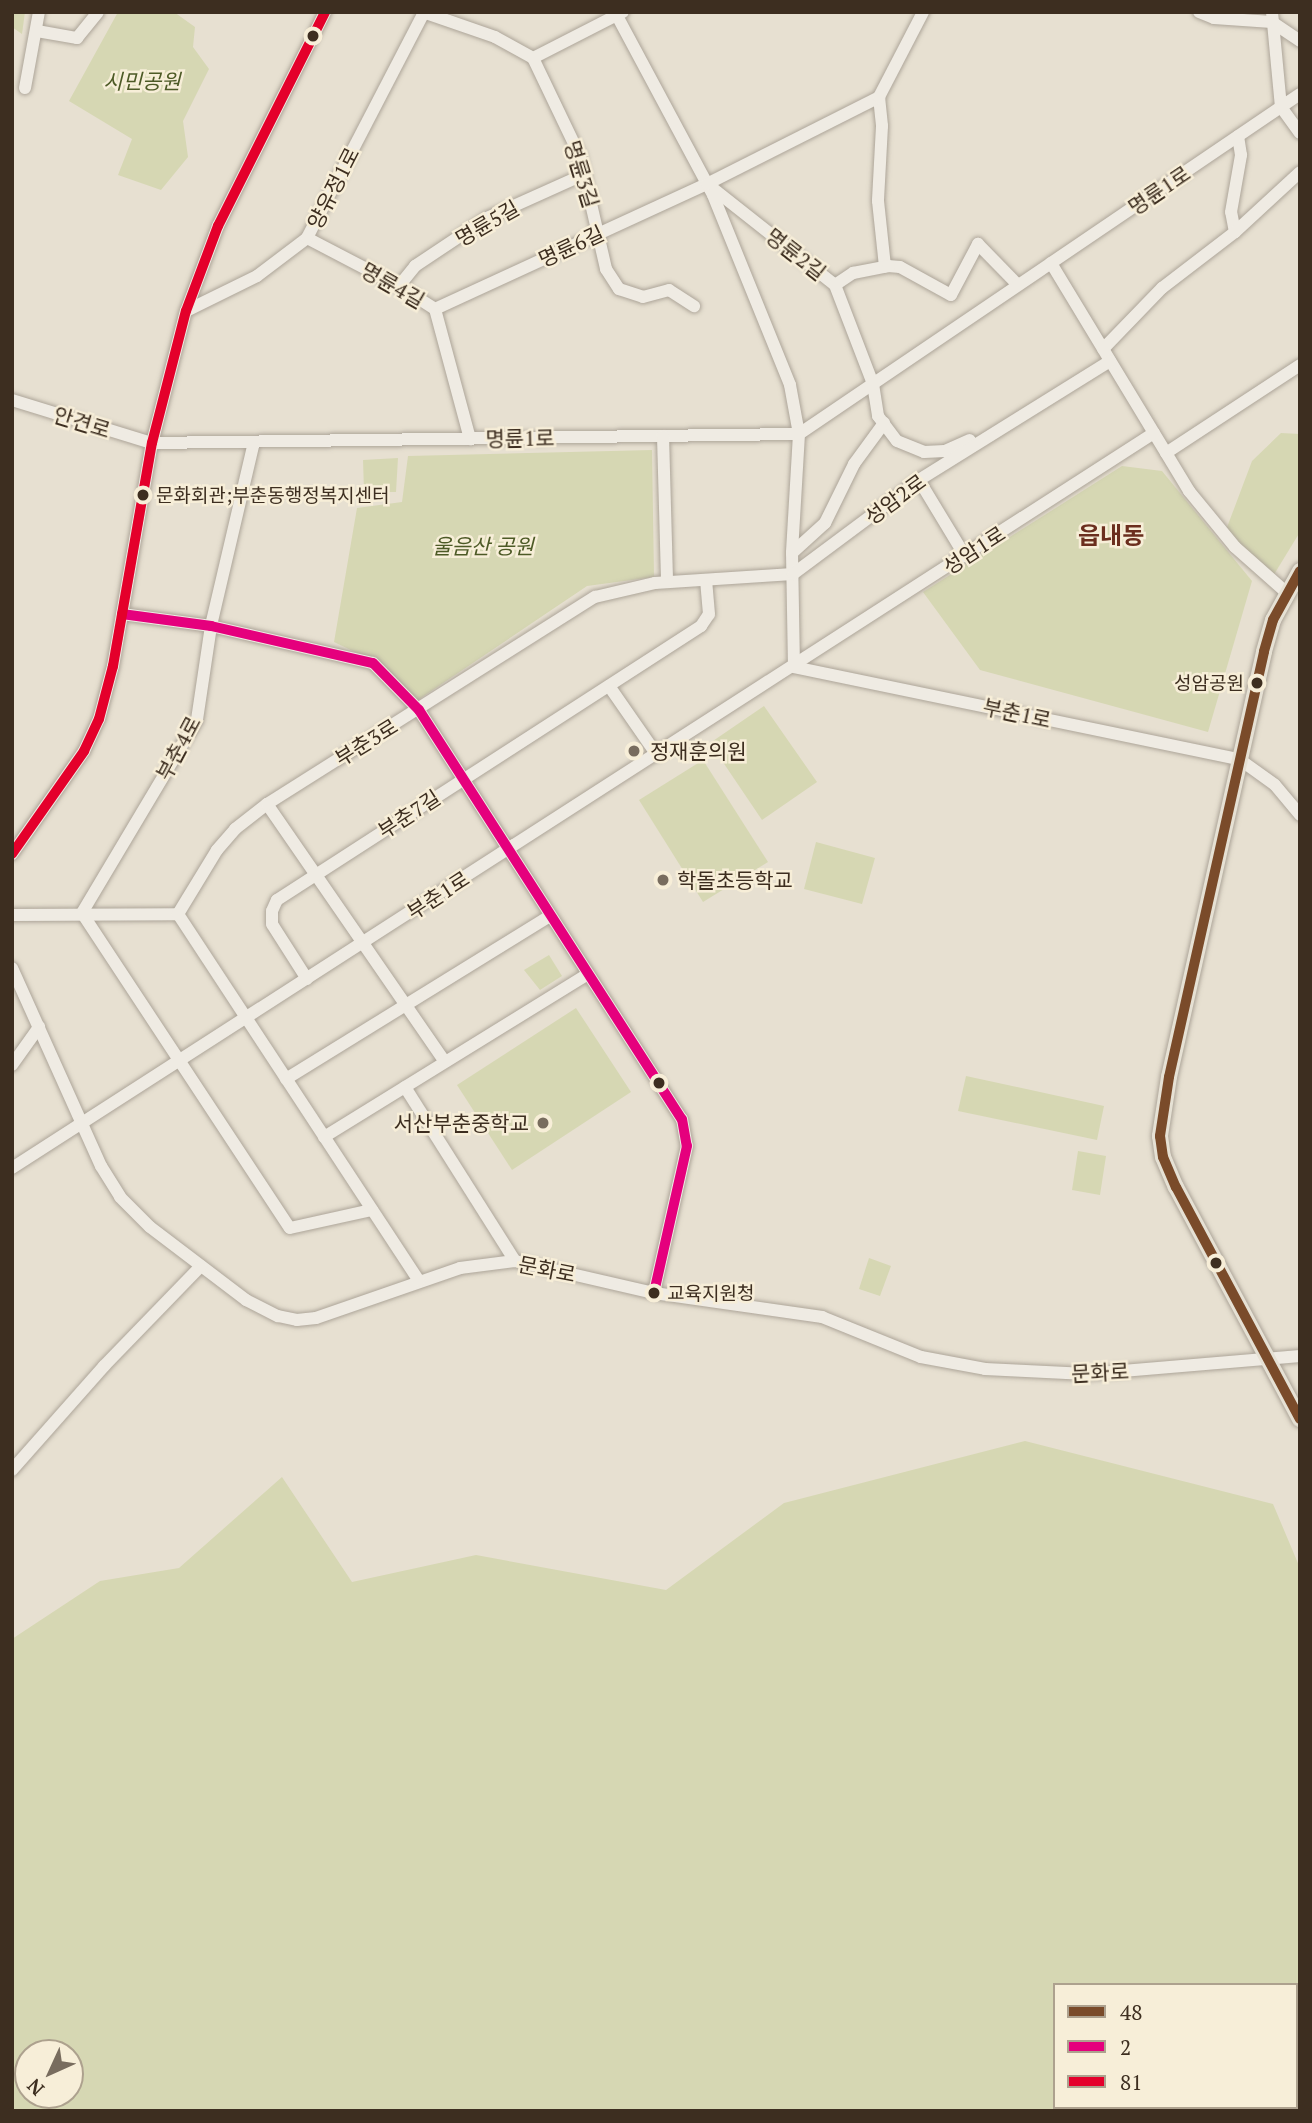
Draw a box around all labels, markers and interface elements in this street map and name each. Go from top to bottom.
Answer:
unlabelled marker [306,29,320,43]
park label: 시민공원 [103,68,181,94]
street label: 명륜3길 [560,137,604,211]
street label: 양유정1로 [302,143,364,233]
street label: 명륜1로 [1123,160,1195,220]
street label: 명륜5길 [451,195,523,251]
street label: 명륜6길 [534,220,608,272]
street label: 명륜2길 [761,223,831,285]
street label: 명륜4길 [357,257,429,313]
street label: 안견로 [51,401,113,443]
street label: 명륜1로 [485,425,555,451]
street label: 성암2로 [860,468,930,530]
place label: 문화회관;부춘동행정복지센터 [156,484,390,506]
marker: 문화회관;부춘동행정복지센터 [136,488,150,502]
street label: 성암1로 [938,521,1010,579]
district label: 읍내동 [1078,522,1144,550]
park label: 울음산 공원 [432,533,534,559]
place label: 성암공원 [1174,672,1244,694]
marker: 성암공원 [1250,676,1264,690]
street label: 부춘1로 [981,693,1053,733]
street label: 부춘4로 [151,712,205,784]
street label: 부춘3로 [330,713,402,771]
place label: 정재훈의원 [650,738,747,764]
marker: 정재훈의원 [624,741,644,761]
street label: 부춘7길 [373,785,445,843]
street label: 부춘1로 [402,866,474,924]
place label: 학돌초등학교 [677,867,793,893]
marker: 학돌초등학교 [655,872,671,888]
unlabelled marker [652,1076,666,1090]
place label: 서산부춘중학교 [394,1110,529,1136]
marker: 서산부춘중학교 [535,1115,551,1131]
street label: 문화로 [516,1251,578,1287]
unlabelled marker [1209,1256,1223,1270]
place label: 교육지원청 [667,1282,754,1304]
marker: 교육지원청 [647,1286,661,1300]
street label: 문화로 [1070,1358,1130,1386]
legend [1053,1983,1298,2109]
text: 48 [1120,1998,1142,2026]
text: 2 [1120,2033,1131,2061]
north arrow [14,2039,84,2109]
text: 81 [1120,2068,1142,2096]
text: N [21,2074,49,2102]

